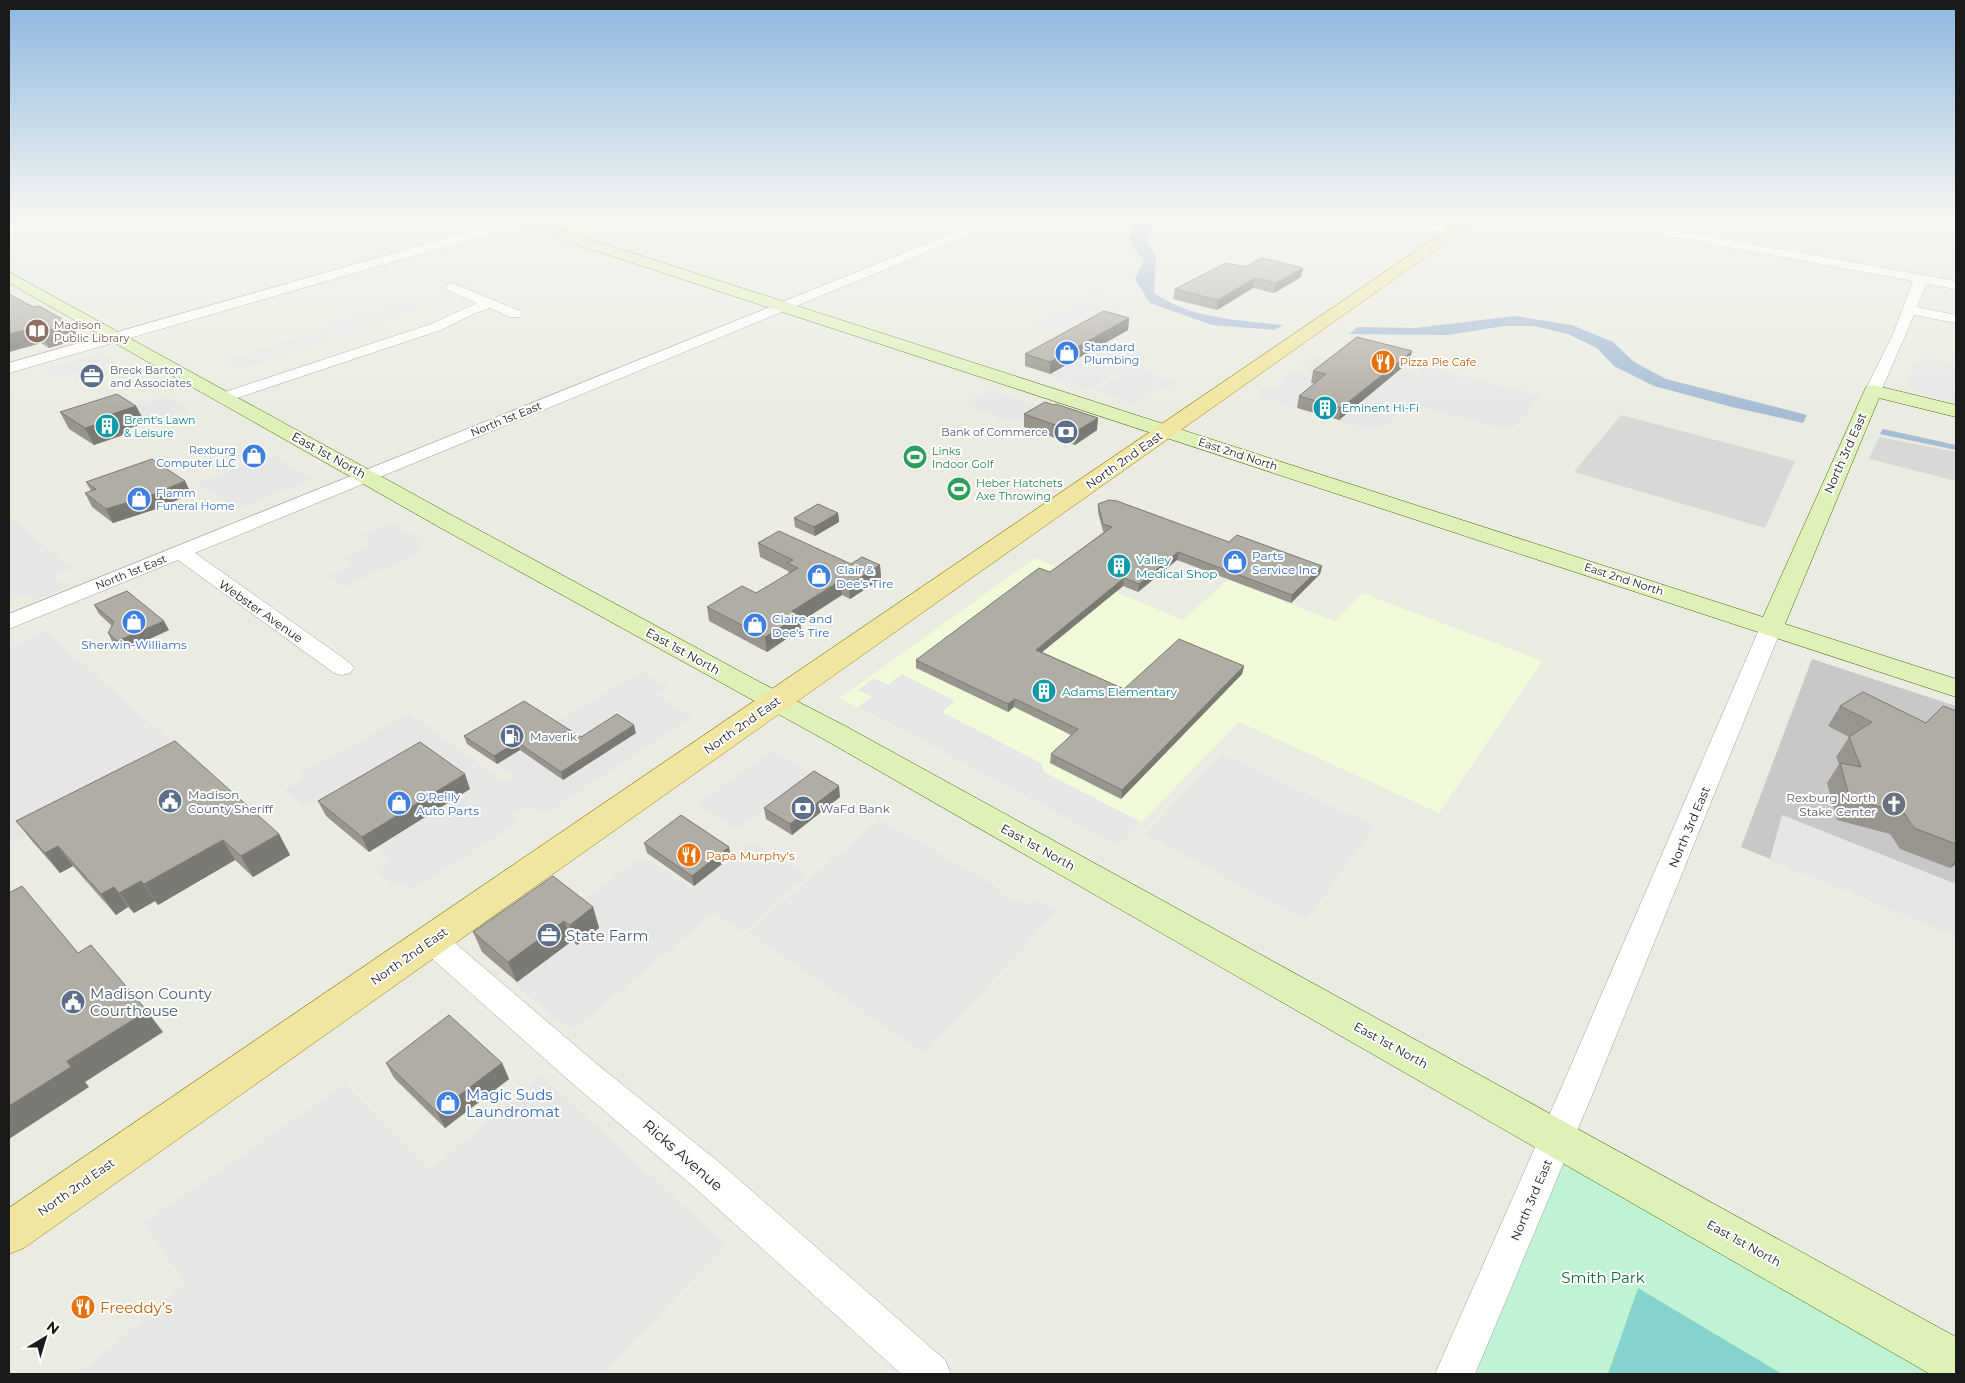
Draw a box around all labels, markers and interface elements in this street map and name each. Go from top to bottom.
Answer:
library icon: Madison Public Library [24,318,50,344]
place label: Madison Public Library [54,318,129,345]
shop icon: Standard Plumbing [1054,340,1080,366]
place label: Standard Plumbing [1084,340,1139,367]
restaurant icon: Pizza Pie Cafe [1370,349,1396,375]
place label: Pizza Pie Cafe [1400,355,1477,369]
office icon: Breck Barton and Associates [79,363,105,389]
place label: Breck Barton and Associates [110,363,192,390]
building icon: Eminent Hi-Fi [1312,395,1338,421]
street label: North 1st East [468,398,544,440]
place label: Eminent Hi-Fi [1342,401,1419,415]
street label: North 3rd East [1820,410,1870,496]
building icon: Brent's Lawn & Leisure [94,413,120,439]
place label: Brent's Lawn & Leisure [124,413,196,440]
bank icon: Bank of Commerce [1053,419,1079,445]
place label: Bank of Commerce [941,425,1048,439]
street label: East 1st North [289,428,369,482]
street label: North 2nd East [1083,428,1165,492]
street label: East 2nd North [1196,435,1280,473]
place label: Rexburg Computer LLC [156,443,236,470]
shop icon: Rexburg Computer LLC [241,443,267,469]
sports icon: Links Indoor Golf [902,444,928,470]
place label: Links Indoor Golf [932,444,995,471]
sports icon: Heber Hatchets Axe Throwing [946,476,972,502]
place label: Heber Hatchets Axe Throwing [976,476,1063,503]
shop icon: Flamm Funeral Home [126,486,152,512]
place label: Flamm Funeral Home [156,486,235,513]
place label: Parts Service Inc [1252,548,1317,577]
shop icon: Parts Service Inc [1222,549,1248,575]
street label: North 1st East [93,551,169,593]
place label: Valley Medical Shop [1136,552,1217,581]
building icon: Valley Medical Shop [1106,553,1132,579]
street label: East 2nd North [1582,560,1666,598]
place label: Clair & Dee's Tire [836,562,894,591]
shop icon: Clair & Dee's Tire [806,563,832,589]
street label: Webster Avenue [216,576,306,646]
shop icon: Sherwin-Williams [121,609,147,635]
place label: Claire and Dee's Tire [772,611,832,640]
shop icon: Claire and Dee's Tire [742,612,768,638]
street label: East 1st North [643,624,723,678]
place label: Sherwin-Williams [81,637,187,652]
building icon: Adams Elementary [1031,678,1057,704]
place label: Adams Elementary [1062,684,1178,699]
street label: North 2nd East [701,693,783,757]
fuel station icon: Maverik [499,723,525,749]
place label: Maverik [530,729,578,744]
street label: North 3rd East [1665,784,1713,870]
place label: Madison County Sheriff [188,787,274,816]
public building icon: Madison County Sheriff [157,788,183,814]
place label: O'Reilly Auto Parts [416,789,479,818]
shop icon: O'Reilly Auto Parts [386,790,412,816]
place label: Rexburg North Stake Center [1786,790,1876,819]
church icon: Rexburg North Stake Center [1881,791,1907,817]
bank icon: WaFd Bank [790,795,816,821]
place label: WaFd Bank [820,801,891,816]
street label: East 1st North [998,820,1078,874]
restaurant icon: Papa Murphy's [676,842,702,868]
place label: Papa Murphy's [706,848,795,863]
office icon: State Farm [536,922,562,948]
street label: North 2nd East [368,924,450,988]
place label: State Farm [566,926,649,945]
place label: Madison County Courthouse [90,984,213,1020]
public building icon: Madison County Courthouse [60,989,86,1015]
street label: East 1st North [1351,1018,1431,1072]
place label: Magic Suds Laundromat [466,1085,560,1121]
shop icon: Magic Suds Laundromat [435,1090,461,1116]
street label: Ricks Avenue [639,1115,727,1195]
street label: North 2nd East [35,1155,117,1219]
street label: North 3rd East [1507,1157,1555,1243]
street label: East 1st North [1704,1216,1784,1270]
park label: Smith Park [1561,1268,1645,1287]
restaurant icon: Freeddy’s [70,1294,96,1320]
place label: Freeddy’s [100,1298,172,1317]
north arrow [20,1313,70,1363]
text: N [43,1317,63,1338]

